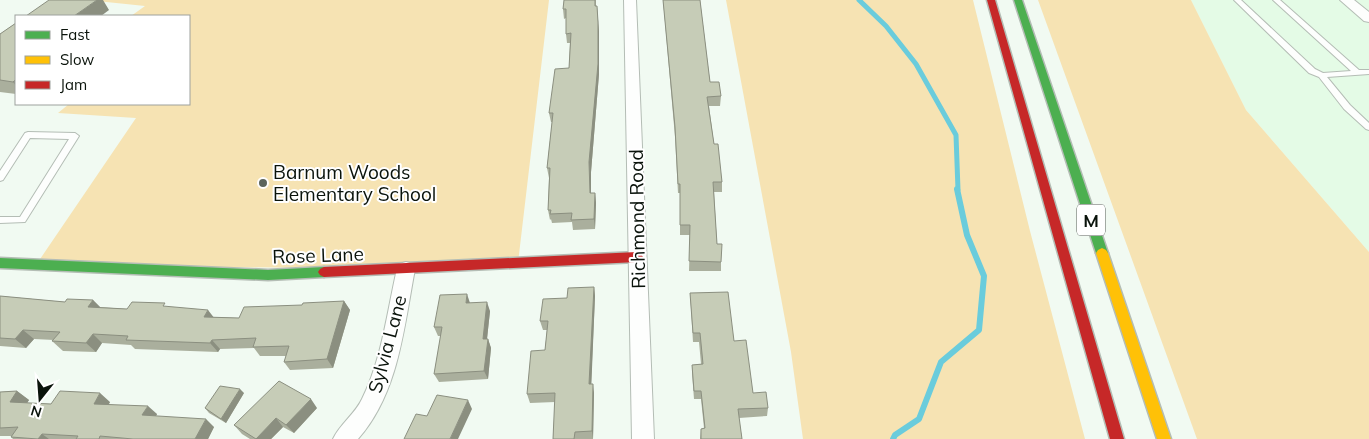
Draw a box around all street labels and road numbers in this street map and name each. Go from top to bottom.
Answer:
street label: Richmond Road [624,149,650,289]
road number: M [1077,204,1105,236]
street label: Rose Lane [272,241,364,269]
street label: Sylvia Lane [362,292,412,396]

